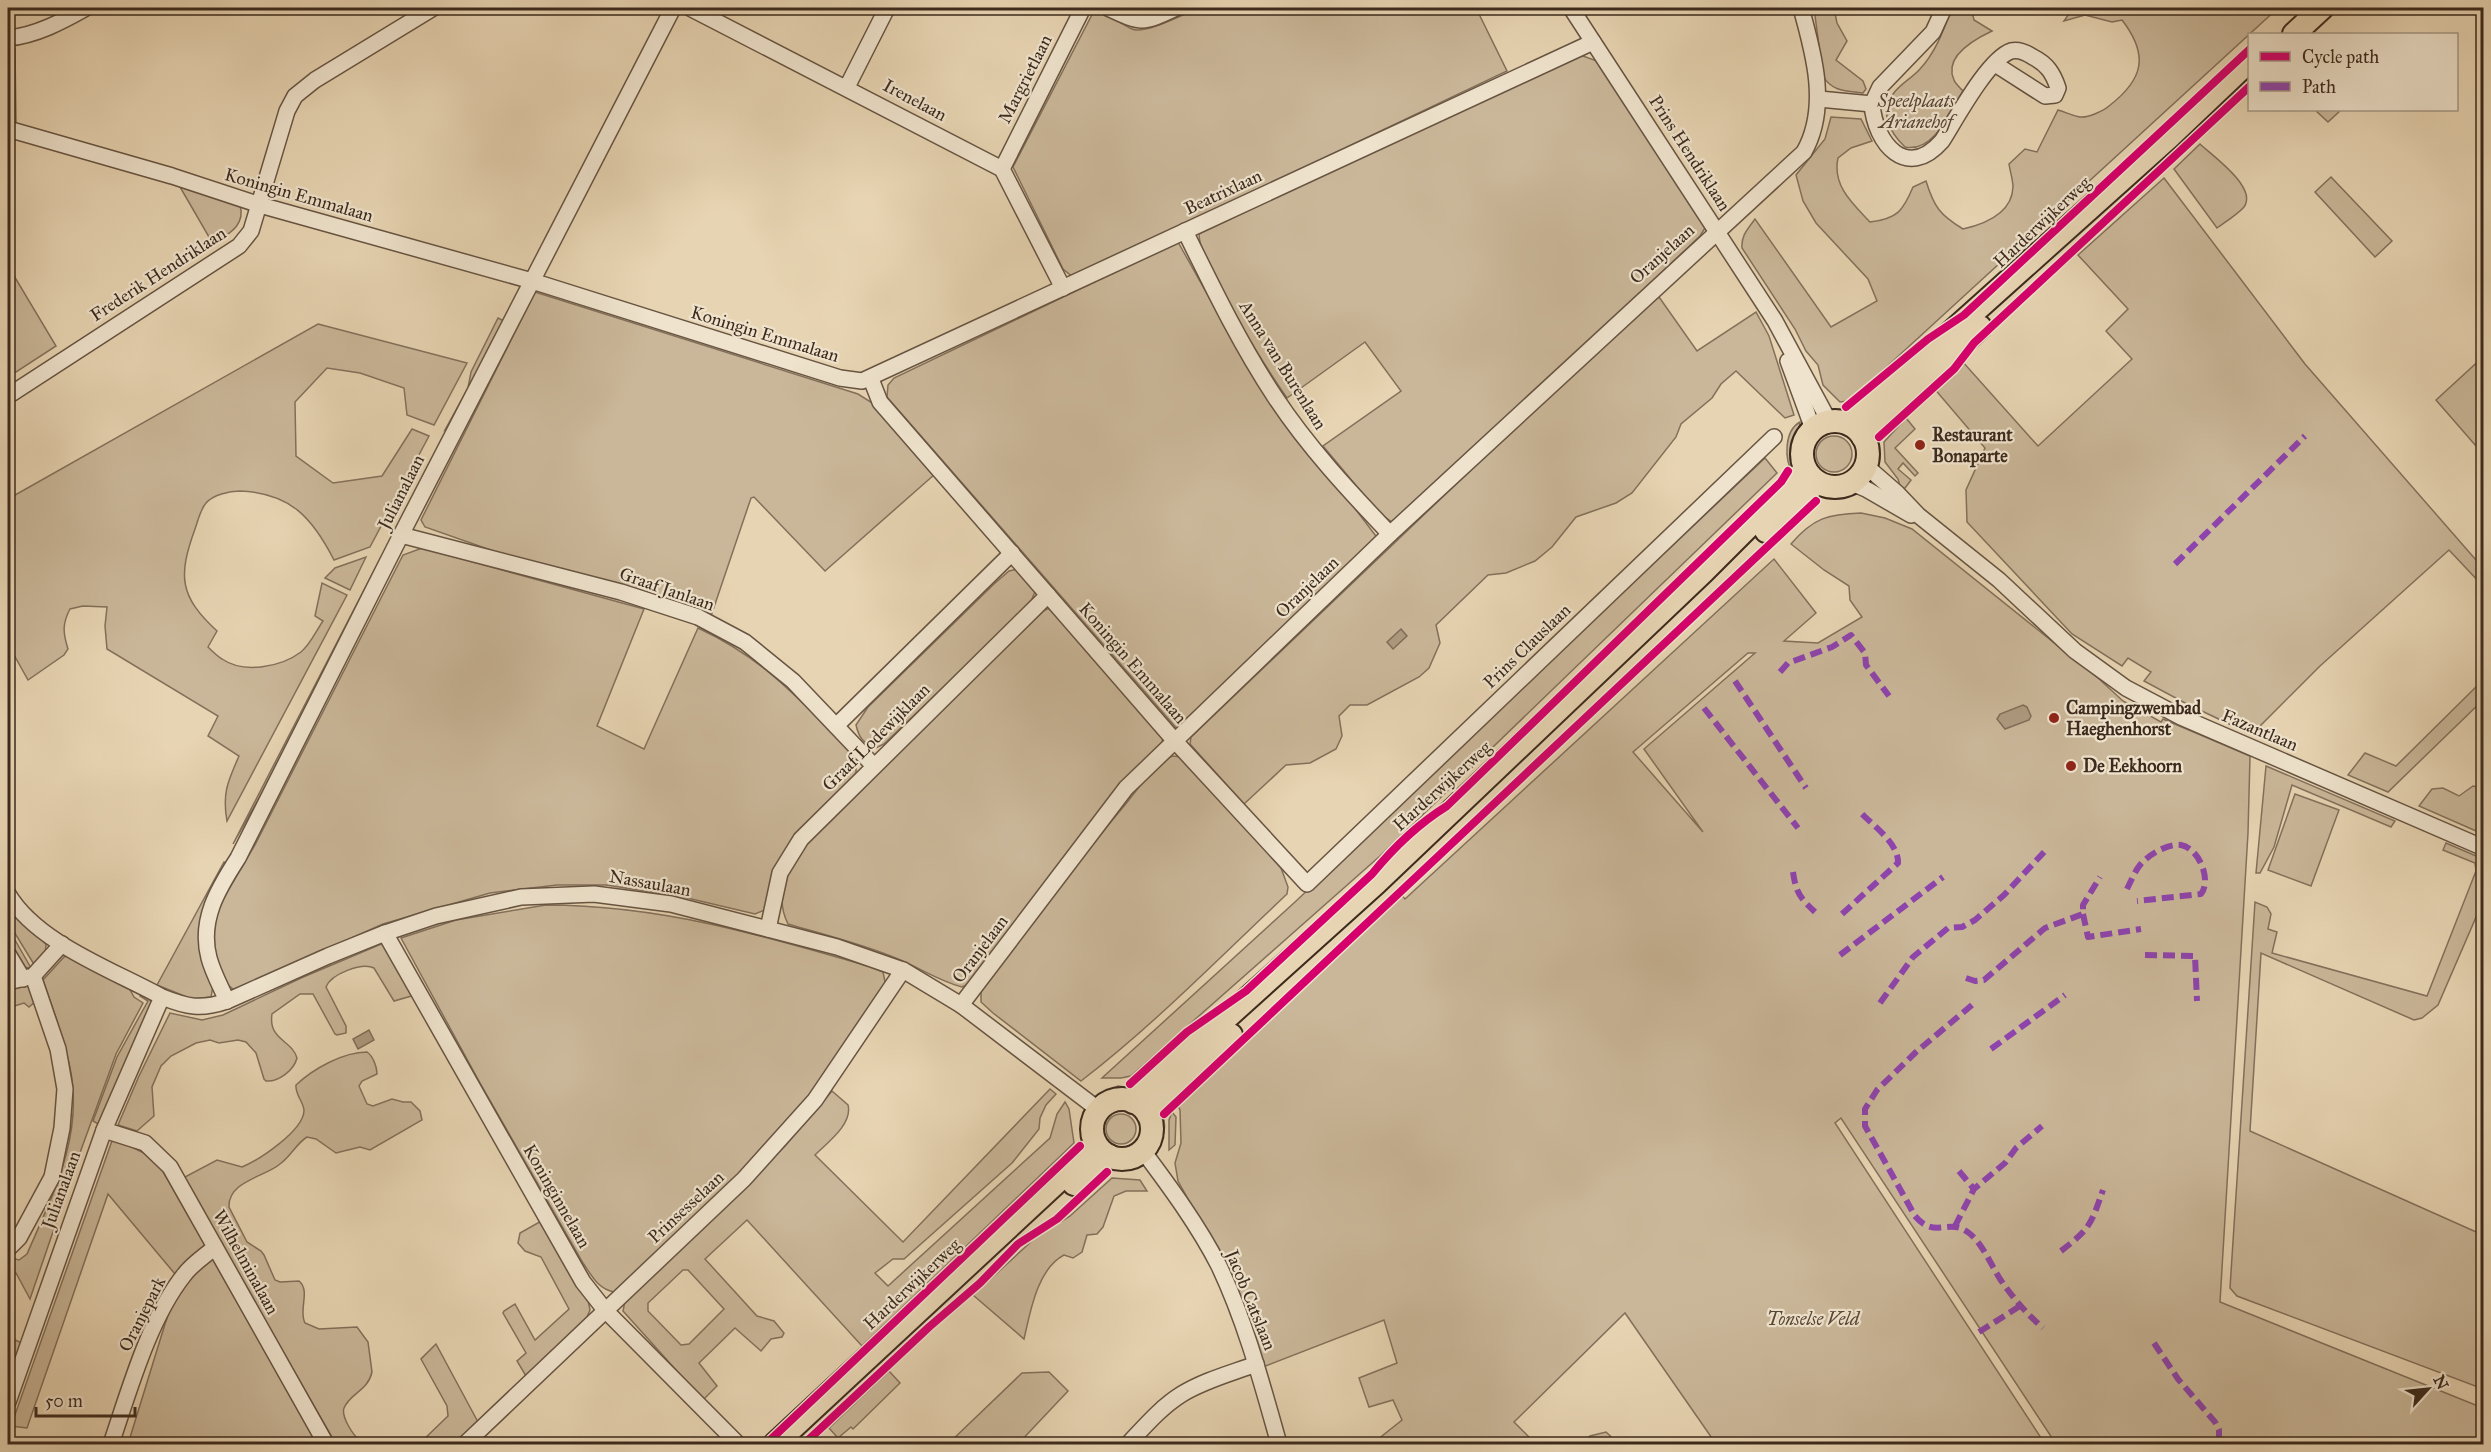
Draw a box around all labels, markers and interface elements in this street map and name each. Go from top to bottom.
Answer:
street label: Margrietlaan [993,31,1058,127]
legend [2248,33,2458,111]
text: Cycle path [2302,46,2379,68]
street label: Irenelaan [879,74,951,126]
text: Path [2302,76,2336,98]
park label: Speelplaats Arianehof [1877,90,1958,133]
street label: Prins Hendriklaan [1644,91,1736,215]
street label: Koningin Emmalaan [222,163,376,228]
street label: Beatrixlaan [1181,164,1265,219]
street label: Harderwijkerweg [1989,171,2096,273]
street label: Oranjelaan [1625,219,1699,289]
street label: Frederik Hendriklaan [86,222,230,326]
street label: Anna van Burenlaan [1234,296,1332,434]
street label: Koningin Emmalaan [688,301,842,368]
place label: Restaurant Bonaparte [1932,424,2013,468]
marker: Restaurant Bonaparte [1913,438,1927,452]
street label: Julianalaan [372,451,430,535]
street label: Oranjelaan [1271,551,1343,623]
street label: Graaf Janlaan [616,562,718,617]
street label: Koningin Emmalaan [1074,598,1192,729]
street label: Prins Clauslaan [1479,599,1575,693]
street label: Graaf Lodewijklaan [818,678,935,795]
place label: Campingzwembad Haeghenhorst [2066,697,2202,741]
street label: Fazantlaan [2219,704,2302,756]
marker: Campingzwembad Haeghenhorst [2047,711,2061,725]
street label: Harderwijkerweg [1388,736,1497,837]
place label: De Eekhoorn [2083,755,2182,777]
marker: De Eekhoorn [2064,759,2078,773]
street label: Nassaulaan [607,865,693,901]
street label: Oranjelaan [947,910,1013,987]
street label: Koninginnelaan [518,1140,596,1253]
street label: Julianalaan [36,1148,86,1234]
street label: Prinsesselaan [643,1166,729,1248]
street label: Wilhelminalaan [208,1206,284,1318]
street label: Harderwijkerweg [859,1233,966,1335]
street label: Jacob Catslaan [1219,1245,1281,1354]
street label: Oranjepark [114,1272,171,1355]
park label: Tonselse Veld [1767,1308,1861,1330]
north arrow [2398,1359,2458,1419]
text: N [2429,1372,2453,1393]
scale bar [36,1380,135,1418]
text: 50 m [45,1390,83,1412]

